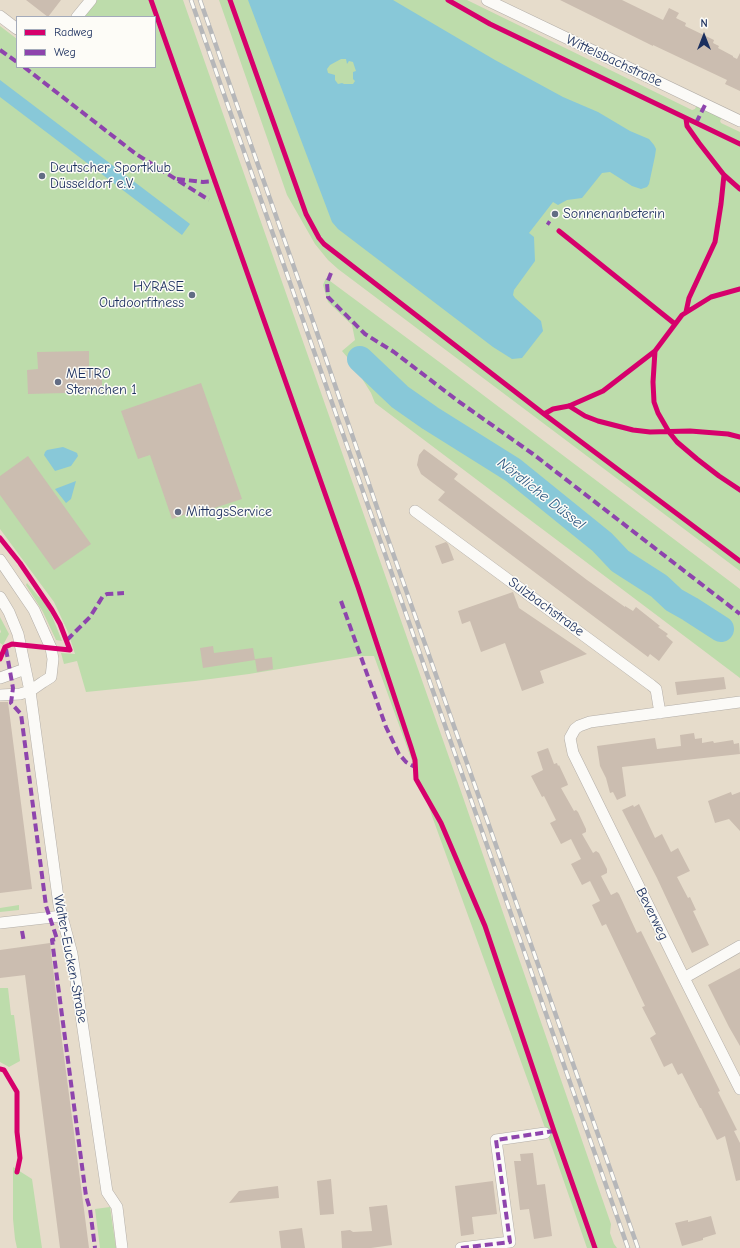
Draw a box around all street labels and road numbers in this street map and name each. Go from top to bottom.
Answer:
street label: Wittelsbachstraße [563,31,665,91]
street label: Sulzbachstraße [505,574,587,640]
street label: Beverweg [632,885,672,943]
street label: Walter-Eucken-Straße [49,893,91,1025]

